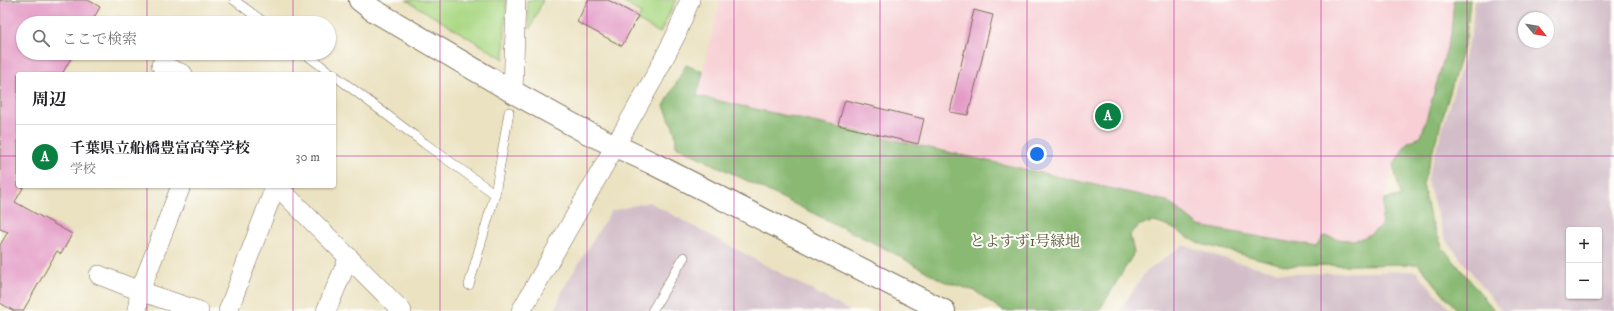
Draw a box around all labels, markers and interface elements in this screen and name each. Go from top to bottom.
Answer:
north arrow [1518,12,1554,48]
search box [16,16,336,60]
icon: search [30,27,52,49]
text: ここで検索 [62,30,137,49]
text: 周辺 [32,89,66,111]
pin: A [1095,101,1121,131]
text: 千葉県立船橋豊富高等学校 [70,139,250,158]
your location [1027,144,1047,164]
text: A [41,149,49,165]
text: 30 m [296,149,320,165]
text: 学校 [70,161,96,177]
map controls [1566,227,1602,299]
button: + [1566,227,1602,263]
park label: とよすず1号緑地 [970,232,1080,251]
button: − [1566,263,1602,299]

